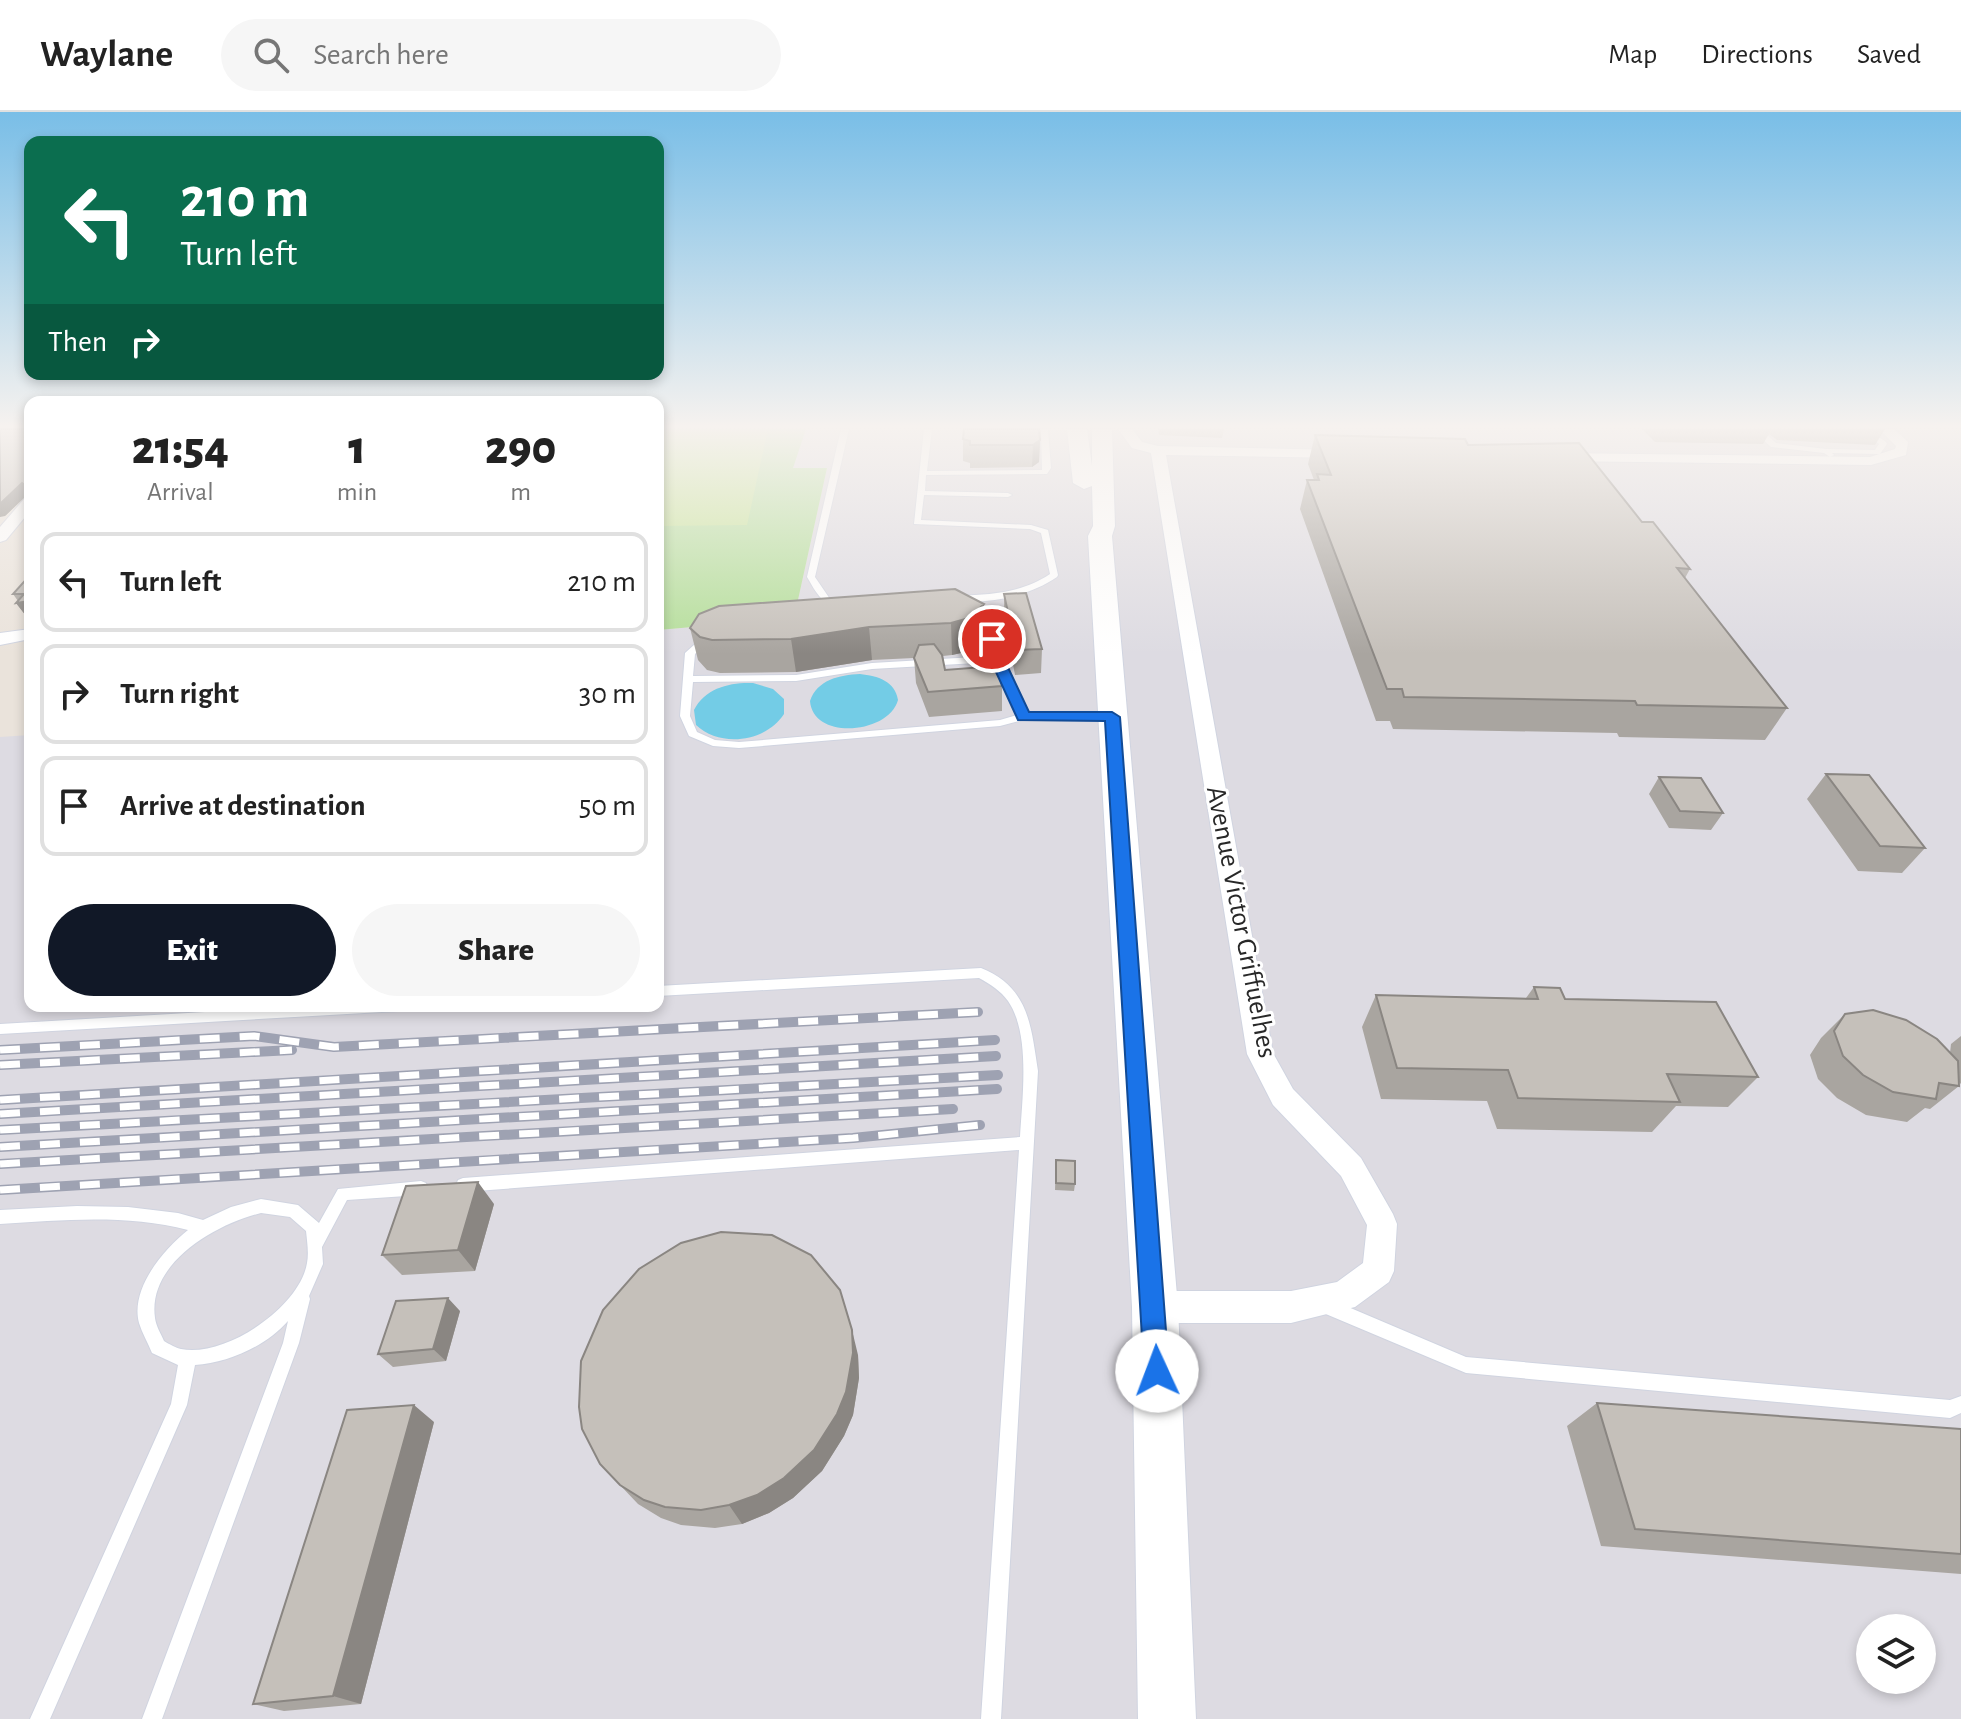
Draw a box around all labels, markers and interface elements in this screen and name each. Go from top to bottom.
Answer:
search box [221,19,781,91]
icon: search [249,33,293,77]
text: Waylane [40,36,173,74]
text: Search here [313,40,449,70]
text: Map [1608,41,1657,69]
text: Directions [1701,41,1813,69]
text: Saved [1857,41,1921,69]
icon: left [48,168,152,272]
text: 210 m [180,171,309,227]
text: Turn left [180,236,297,272]
icon: right [123,320,167,364]
text: Then [48,327,107,357]
text: 21:54 [132,425,229,473]
text: 1 [348,425,366,473]
text: 290 [485,425,556,473]
text: Arrival [147,479,214,505]
text: min [337,479,377,505]
text: m [510,479,531,505]
icon: left [52,560,96,604]
text: Turn left [120,567,221,597]
text: 210 m [567,567,636,597]
pin [958,605,1026,673]
icon: arrive [970,617,1014,661]
icon: right [52,672,96,716]
text: Turn right [120,679,239,709]
text: 30 m [579,679,636,709]
icon: arrive [52,784,96,828]
street label: Avenue Victor Griffuelhes [1201,784,1281,1060]
text: Arrive at destination [120,791,366,821]
text: 50 m [579,791,636,821]
button: Exit [48,904,336,996]
button: Share [352,904,640,996]
position arrow [1115,1329,1199,1413]
map controls [1856,1614,1936,1694]
button: layers [1856,1614,1936,1694]

